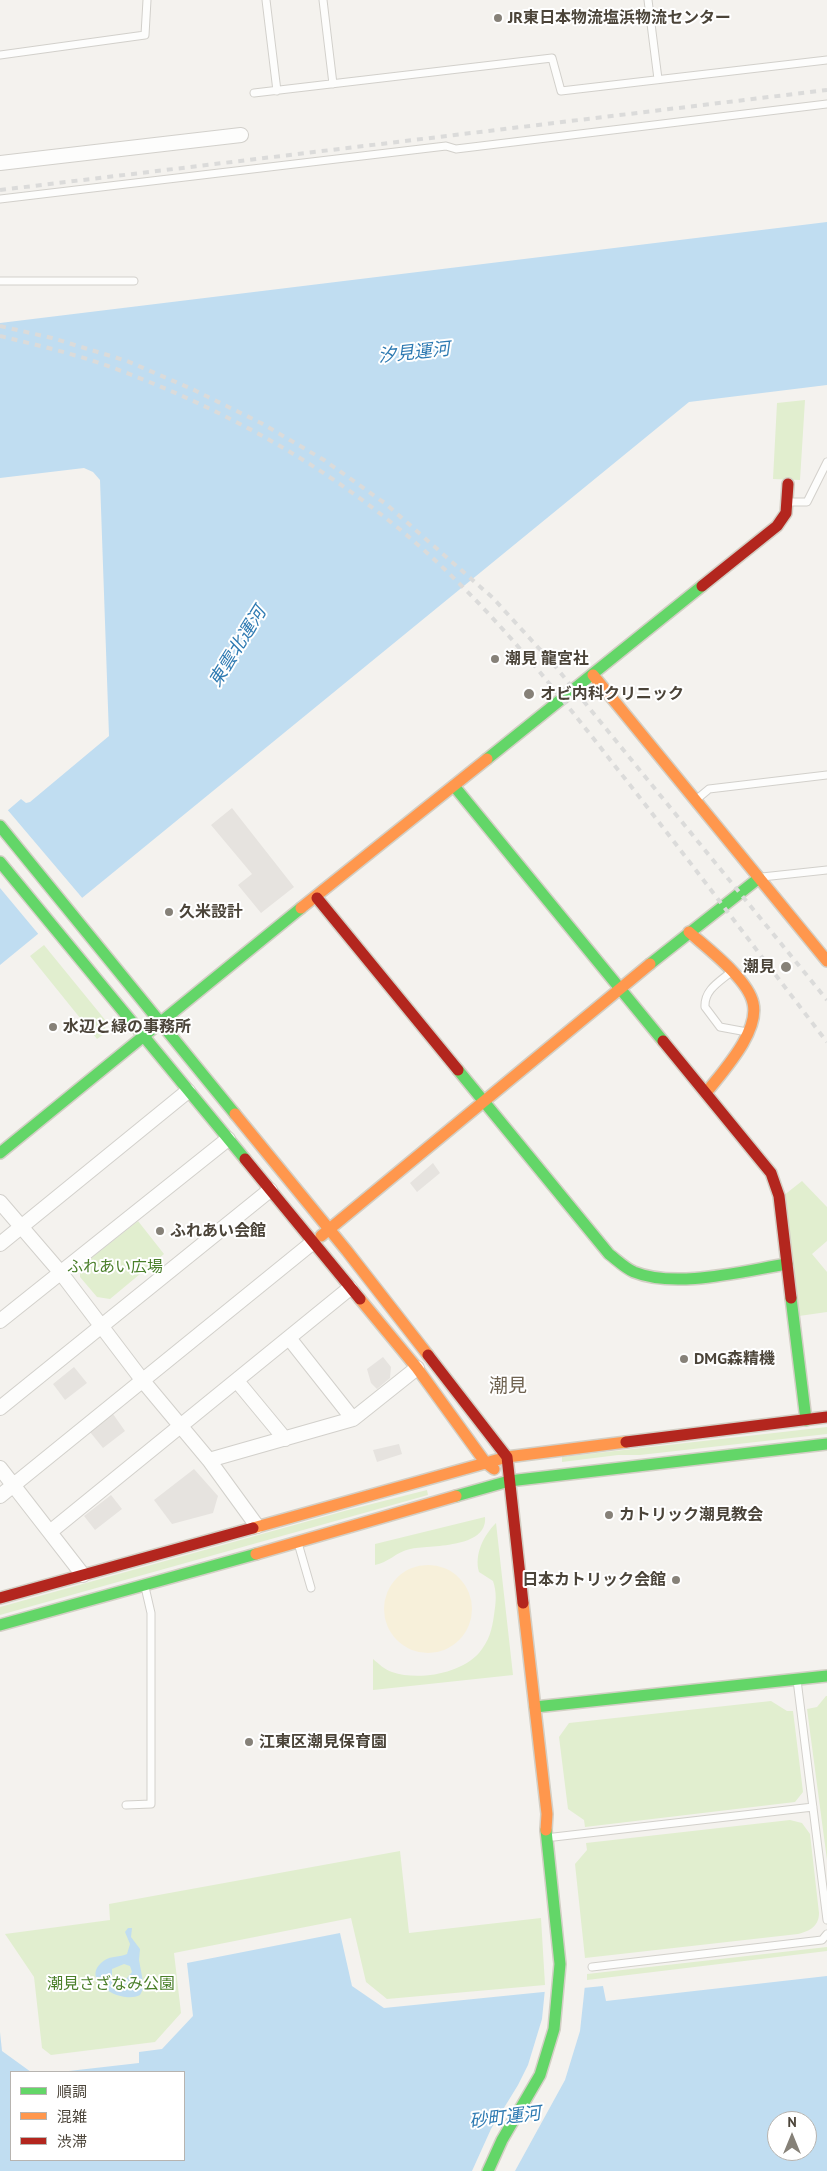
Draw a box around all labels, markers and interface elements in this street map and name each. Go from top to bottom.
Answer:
place label: JR東日本物流塩浜物流センター [508,8,731,28]
marker: JR東日本物流塩浜物流センター [492,12,504,24]
water label: 汐見運河 [377,338,451,368]
water label: 東雲北運河 [205,603,271,691]
place label: 潮見 龍宮社 [505,649,589,669]
marker: 潮見 龍宮社 [489,653,501,665]
place label: オビ内科クリニック [540,684,684,704]
marker: オビ内科クリニック [522,687,536,701]
place label: 久米設計 [179,902,243,922]
marker: 久米設計 [163,906,175,918]
place label: 潮見 [743,957,775,977]
marker: 潮見 [779,960,793,974]
place label: 水辺と緑の事務所 [63,1017,191,1037]
marker: 水辺と緑の事務所 [47,1021,59,1033]
place label: ふれあい会館 [170,1221,266,1241]
marker: ふれあい会館 [154,1225,166,1237]
park label: ふれあい広場 [67,1257,163,1277]
place label: DMG森精機 [694,1349,775,1369]
marker: DMG森精機 [678,1353,690,1365]
district label: 潮見 [489,1376,527,1398]
place label: カトリック潮見教会 [619,1505,763,1525]
marker: カトリック潮見教会 [603,1509,615,1521]
place label: 日本カトリック会館 [522,1570,666,1590]
marker: 日本カトリック会館 [670,1574,682,1586]
place label: 江東区潮見保育園 [259,1732,387,1752]
marker: 江東区潮見保育園 [243,1736,255,1748]
park label: 潮見さざなみ公園 [47,1974,175,1994]
legend [10,2071,185,2161]
text: 順調 [57,2082,87,2101]
water label: 砂町運河 [468,2103,542,2133]
text: 混雑 [57,2107,87,2126]
north arrow [767,2111,817,2161]
text: N [787,2113,797,2131]
text: 渋滞 [57,2132,87,2151]

